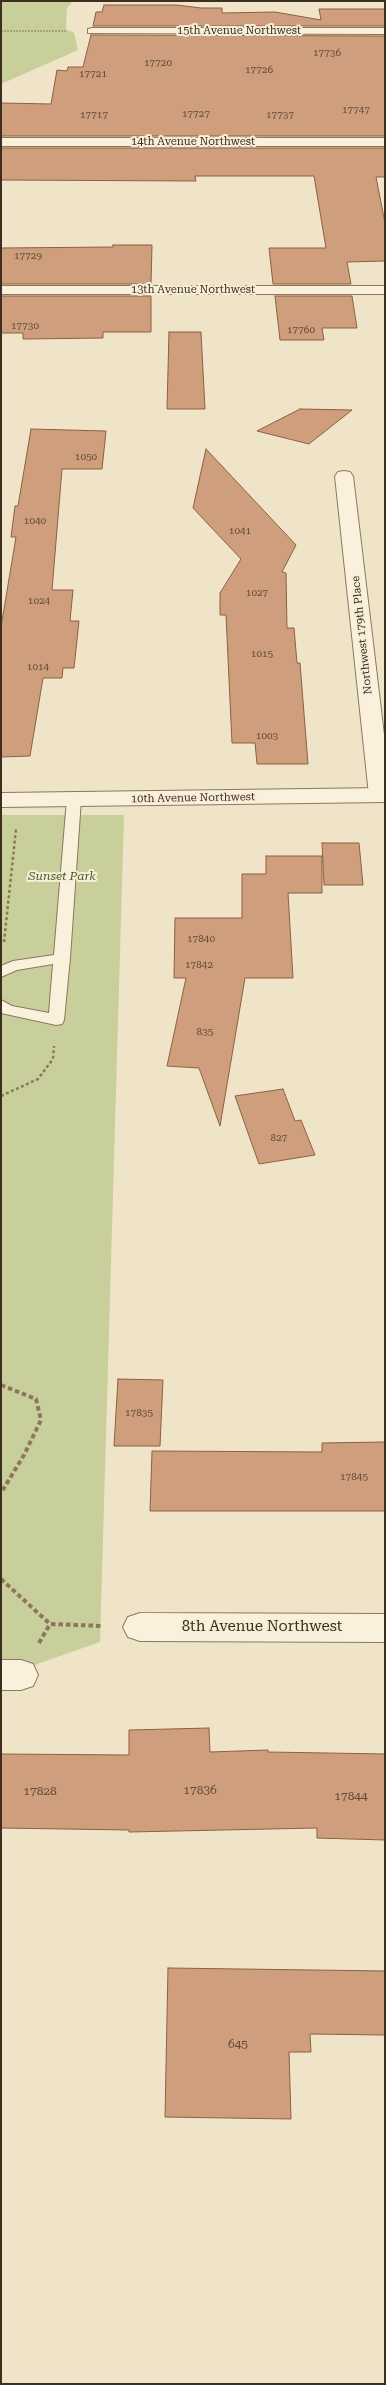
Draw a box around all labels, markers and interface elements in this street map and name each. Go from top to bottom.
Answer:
street label: 15th Avenue Northwest [177,24,301,38]
house number: 17736 [313,47,341,59]
house number: 17720 [144,57,172,69]
house number: 17726 [245,64,273,76]
house number: 17721 [79,68,107,80]
house number: 17747 [342,104,370,116]
house number: 17727 [182,108,210,120]
house number: 17717 [80,109,108,121]
house number: 17737 [266,109,294,121]
street label: 14th Avenue Northwest [131,135,255,149]
house number: 17729 [14,250,42,262]
street label: 13th Avenue Northwest [131,283,255,297]
house number: 17730 [11,320,39,332]
house number: 17760 [287,324,315,336]
house number: 1050 [75,451,97,463]
house number: 1040 [24,515,46,527]
house number: 1041 [229,525,251,537]
street label: Northwest 179th Place [349,575,375,695]
house number: 1027 [246,587,268,599]
house number: 1024 [28,595,50,607]
house number: 1015 [251,648,273,660]
house number: 1014 [27,661,49,673]
house number: 1003 [256,730,278,742]
street label: 10th Avenue Northwest [131,790,255,806]
park label: Sunset Park [28,869,96,883]
house number: 17840 [187,933,215,945]
house number: 17842 [185,959,213,971]
house number: 835 [197,1026,213,1038]
house number: 827 [271,1132,287,1144]
house number: 17835 [125,1407,153,1419]
house number: 17845 [340,1471,368,1483]
street label: 8th Avenue Northwest [182,1618,342,1636]
house number: 17836 [183,1783,217,1797]
house number: 17828 [23,1784,57,1798]
house number: 17844 [334,1789,368,1803]
house number: 645 [228,2037,248,2051]

